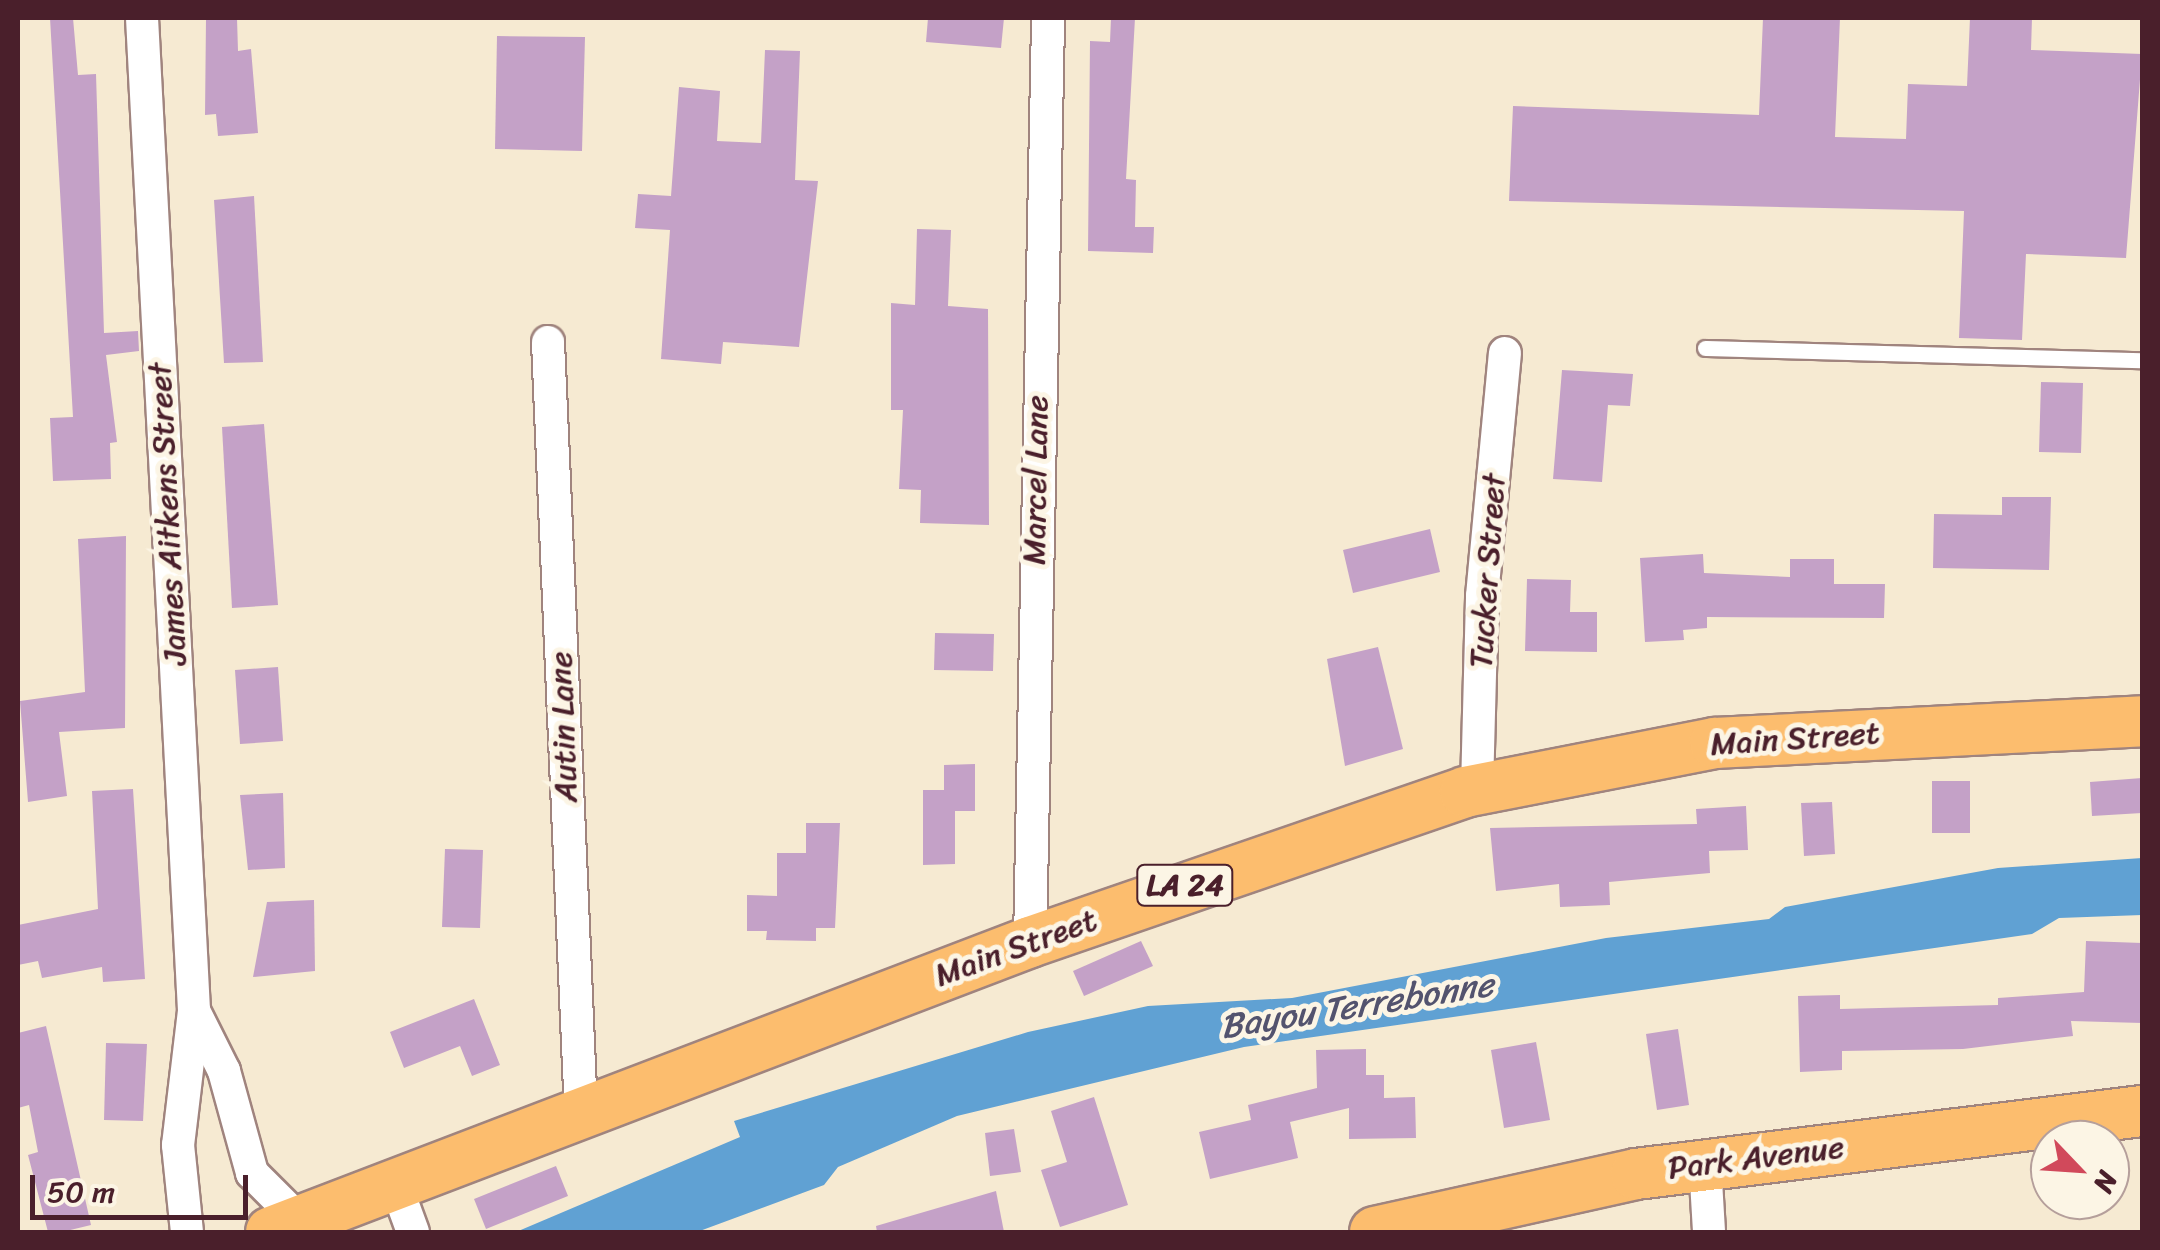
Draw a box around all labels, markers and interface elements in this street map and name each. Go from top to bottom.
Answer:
street label: James Aitkens Street [141,360,195,668]
street label: Marcel Lane [1015,395,1057,565]
street label: Tucker Street [1462,472,1514,670]
street label: Autin Lane [542,651,586,803]
street label: Main Street [1709,714,1881,764]
road number: LA 24 [1135,860,1235,910]
street label: Main Street [930,901,1102,995]
water label: Bayou Terrebonne [1217,963,1497,1047]
north arrow [2030,1120,2130,1220]
street label: Park Avenue [1666,1128,1846,1188]
scale bar [35,1155,252,1217]
text: N [2080,1163,2132,1201]
text: 50 m [47,1165,115,1219]

